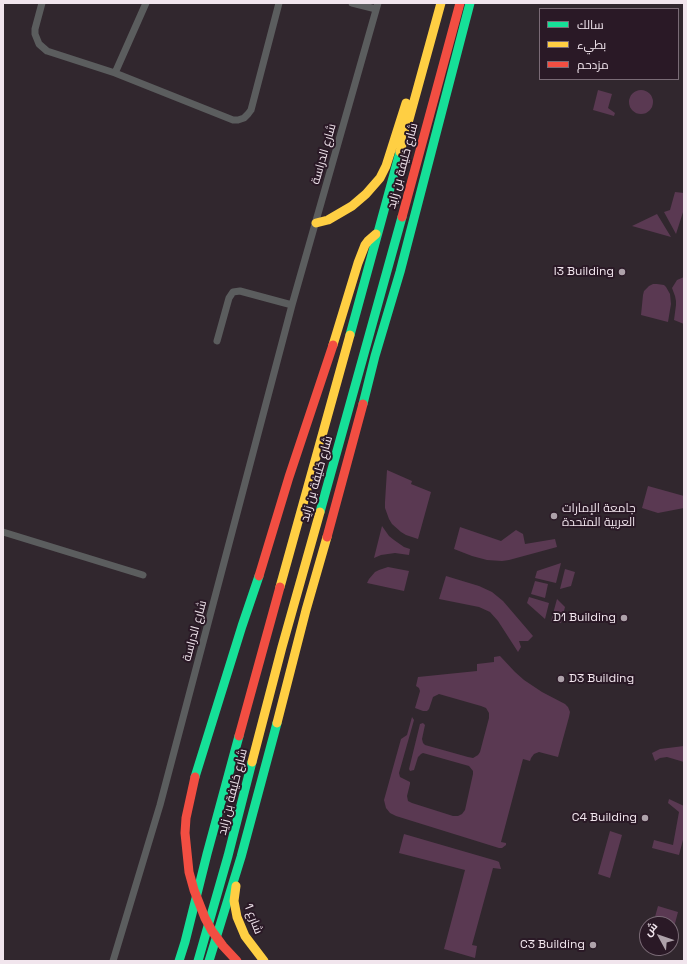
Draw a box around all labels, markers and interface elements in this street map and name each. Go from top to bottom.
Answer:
legend [539,8,679,80]
text: سالك [577,17,604,33]
text: بطيء [577,37,606,53]
text: مزدحم [577,57,609,73]
street label: شارع خليفة بن زايد [385,121,421,211]
street label: شارع الدراسة [308,122,340,186]
place label: I3 Building [554,265,614,279]
marker: I3 Building [617,267,627,277]
street label: شارع خليفة بن زايد [298,434,336,524]
place label: جامعة الإمارات العربية المتحدة [562,502,636,530]
marker: جامعة الإمارات العربية المتحدة [549,511,559,521]
street label: شارع الدراسة [180,599,210,663]
place label: D1 Building [553,611,616,625]
marker: D1 Building [619,613,629,623]
place label: D3 Building [569,672,634,686]
marker: D3 Building [556,674,566,684]
street label: شارع خليفة بن زايد [215,747,251,837]
place label: C4 Building [572,811,637,825]
marker: C4 Building [640,813,650,823]
street label: شارع 1 [241,902,265,936]
north arrow [639,916,679,956]
text: ش [641,919,660,939]
place label: C3 Building [520,938,585,952]
marker: C3 Building [588,940,598,950]

